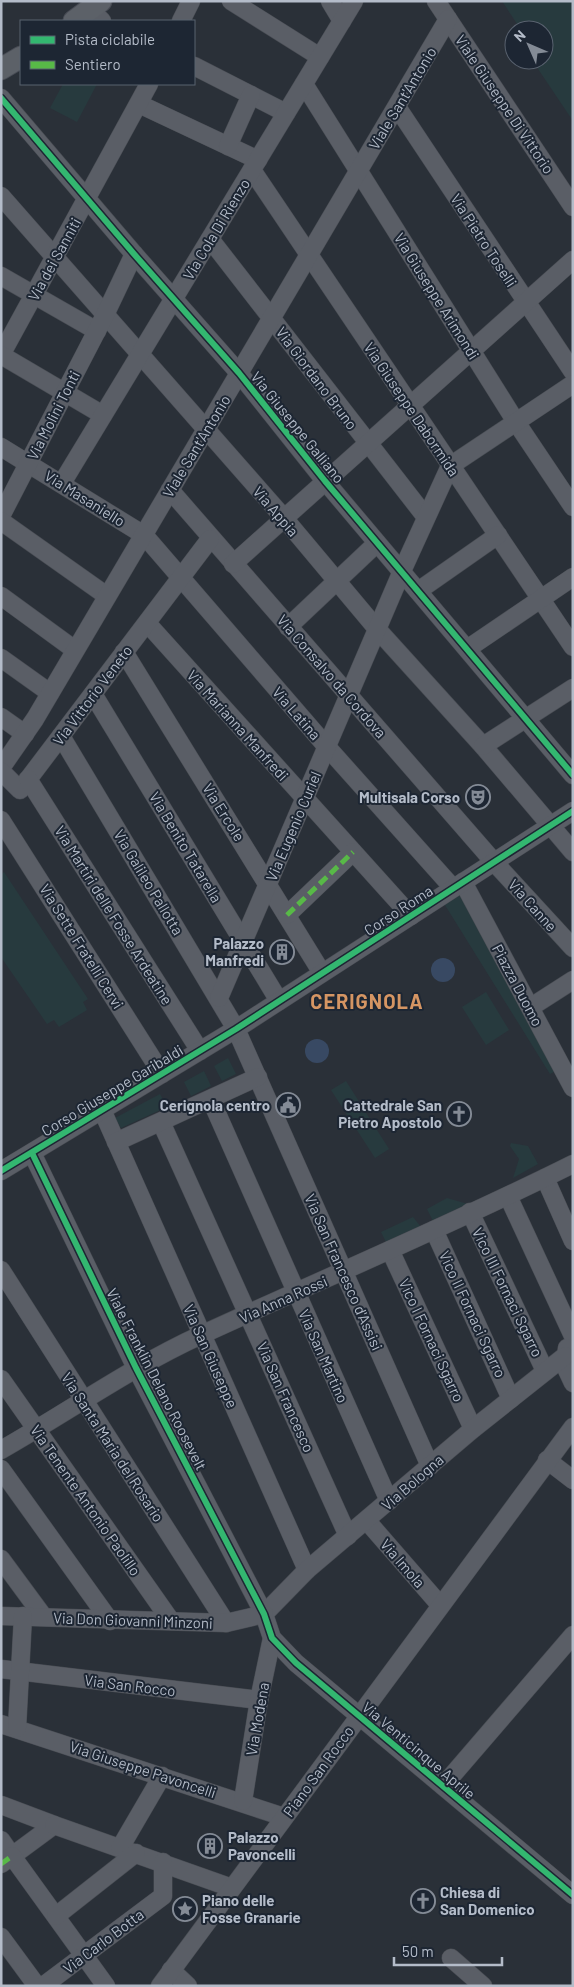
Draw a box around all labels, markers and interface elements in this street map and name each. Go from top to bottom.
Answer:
legend [20,20,195,85]
north arrow [504,20,554,70]
text: N [510,26,529,45]
text: Pista ciclabile [65,30,155,48]
street label: Viale Giuseppe Di Vittorio [452,31,558,177]
street label: Viale Sant'Antonio [364,43,440,153]
text: Sentiero [65,55,121,73]
street label: Via Cola Di Rienzo [179,175,253,283]
street label: Via Pietro Toselli [447,190,521,290]
street label: Via dei Sanniti [24,214,84,304]
street label: Via Giuseppe Arimondi [391,229,483,363]
street label: Via Giordano Bruno [273,323,361,433]
street label: Via Giuseppe Dabormida [360,339,464,479]
street label: Via Molini Tonti [23,367,83,463]
street label: Via Giuseppe Galliano [247,368,349,486]
street label: Viale Sant'Antonio [158,391,234,501]
street label: Via Masaniello [41,466,129,530]
street label: Via Appia [249,482,303,540]
street label: Via Consalvo da Cordova [274,611,390,741]
street label: Via Vittorio Veneto [48,641,136,749]
street label: Via Marianna Manfredi [184,666,292,784]
street label: Via Latina [269,683,325,743]
street label: Via Eugenio Curiel [262,768,324,884]
street label: Via Ercole [199,780,249,844]
theatre icon: Multisala Corso [465,784,491,810]
street label: Via Benito Tatarella [146,788,226,906]
place label: Multisala Corso [359,788,460,806]
street label: Via Martiri delle Fosse Ardeatine [51,822,177,1008]
street label: Via Galileo Pallotta [110,826,188,938]
street label: Via Canne [505,875,561,935]
street label: Via Sette Fratelli Cervi [36,880,128,1012]
street label: Corso Roma [360,881,436,939]
place label: Palazzo Manfredi [205,934,264,969]
building icon: Palazzo Manfredi [269,939,295,965]
street label: Piazza Duomo [489,941,547,1029]
district label: CERIGNOLA [310,989,424,1013]
street label: Corso Giuseppe Garibaldi [38,1041,186,1139]
public building icon: Cerignola centro [275,1092,301,1118]
place label: Cerignola centro [160,1096,270,1114]
place label: Cattedrale San Pietro Apostolo [338,1096,442,1131]
church icon: Cattedrale San Pietro Apostolo [446,1101,472,1127]
street label: Via San Francesco d'Assisi [301,1191,387,1353]
street label: Vico III Fornaci Sgarro [469,1224,547,1360]
street label: Vico II Fornaci Sgarro [436,1248,510,1380]
street label: Via Anna Rossi [236,1272,330,1326]
street label: Vico I Fornaci Sgarro [396,1276,468,1404]
street label: Viale Franklin Delano Roosevelt [103,1285,211,1473]
street label: Via San Giuseppe [180,1301,242,1411]
street label: Via San Martino [295,1307,353,1405]
street label: Via San Francesco [254,1339,318,1455]
street label: Via Santa Maria del Rosario [58,1369,168,1525]
street label: Via Tenente Antonio Paolillo [27,1421,145,1579]
street label: Via Bologna [377,1450,447,1514]
street label: Via Imola [377,1535,429,1591]
street label: Via Don Giovanni Minzoni [53,1608,213,1632]
street label: Via San Rocco [83,1670,177,1700]
street label: Via Modena [242,1681,272,1757]
street label: Via Venticinque Aprile [359,1697,479,1803]
street label: Piano San Rocco [279,1722,357,1820]
street label: Via Giuseppe Pavoncelli [67,1737,219,1801]
place label: Palazzo Pavoncelli [228,1828,296,1863]
building icon: Palazzo Pavoncelli [197,1833,223,1859]
place label: Chiesa di San Domenico [440,1883,535,1918]
church icon: Chiesa di San Domenico [410,1888,436,1914]
place label: Piano delle Fosse Granarie [202,1891,301,1926]
place icon: Piano delle Fosse Granarie [172,1896,198,1922]
street label: Via Carlo Botta [59,1905,147,1977]
scale bar [394,1934,502,1966]
text: 50 m [402,1942,434,1960]

